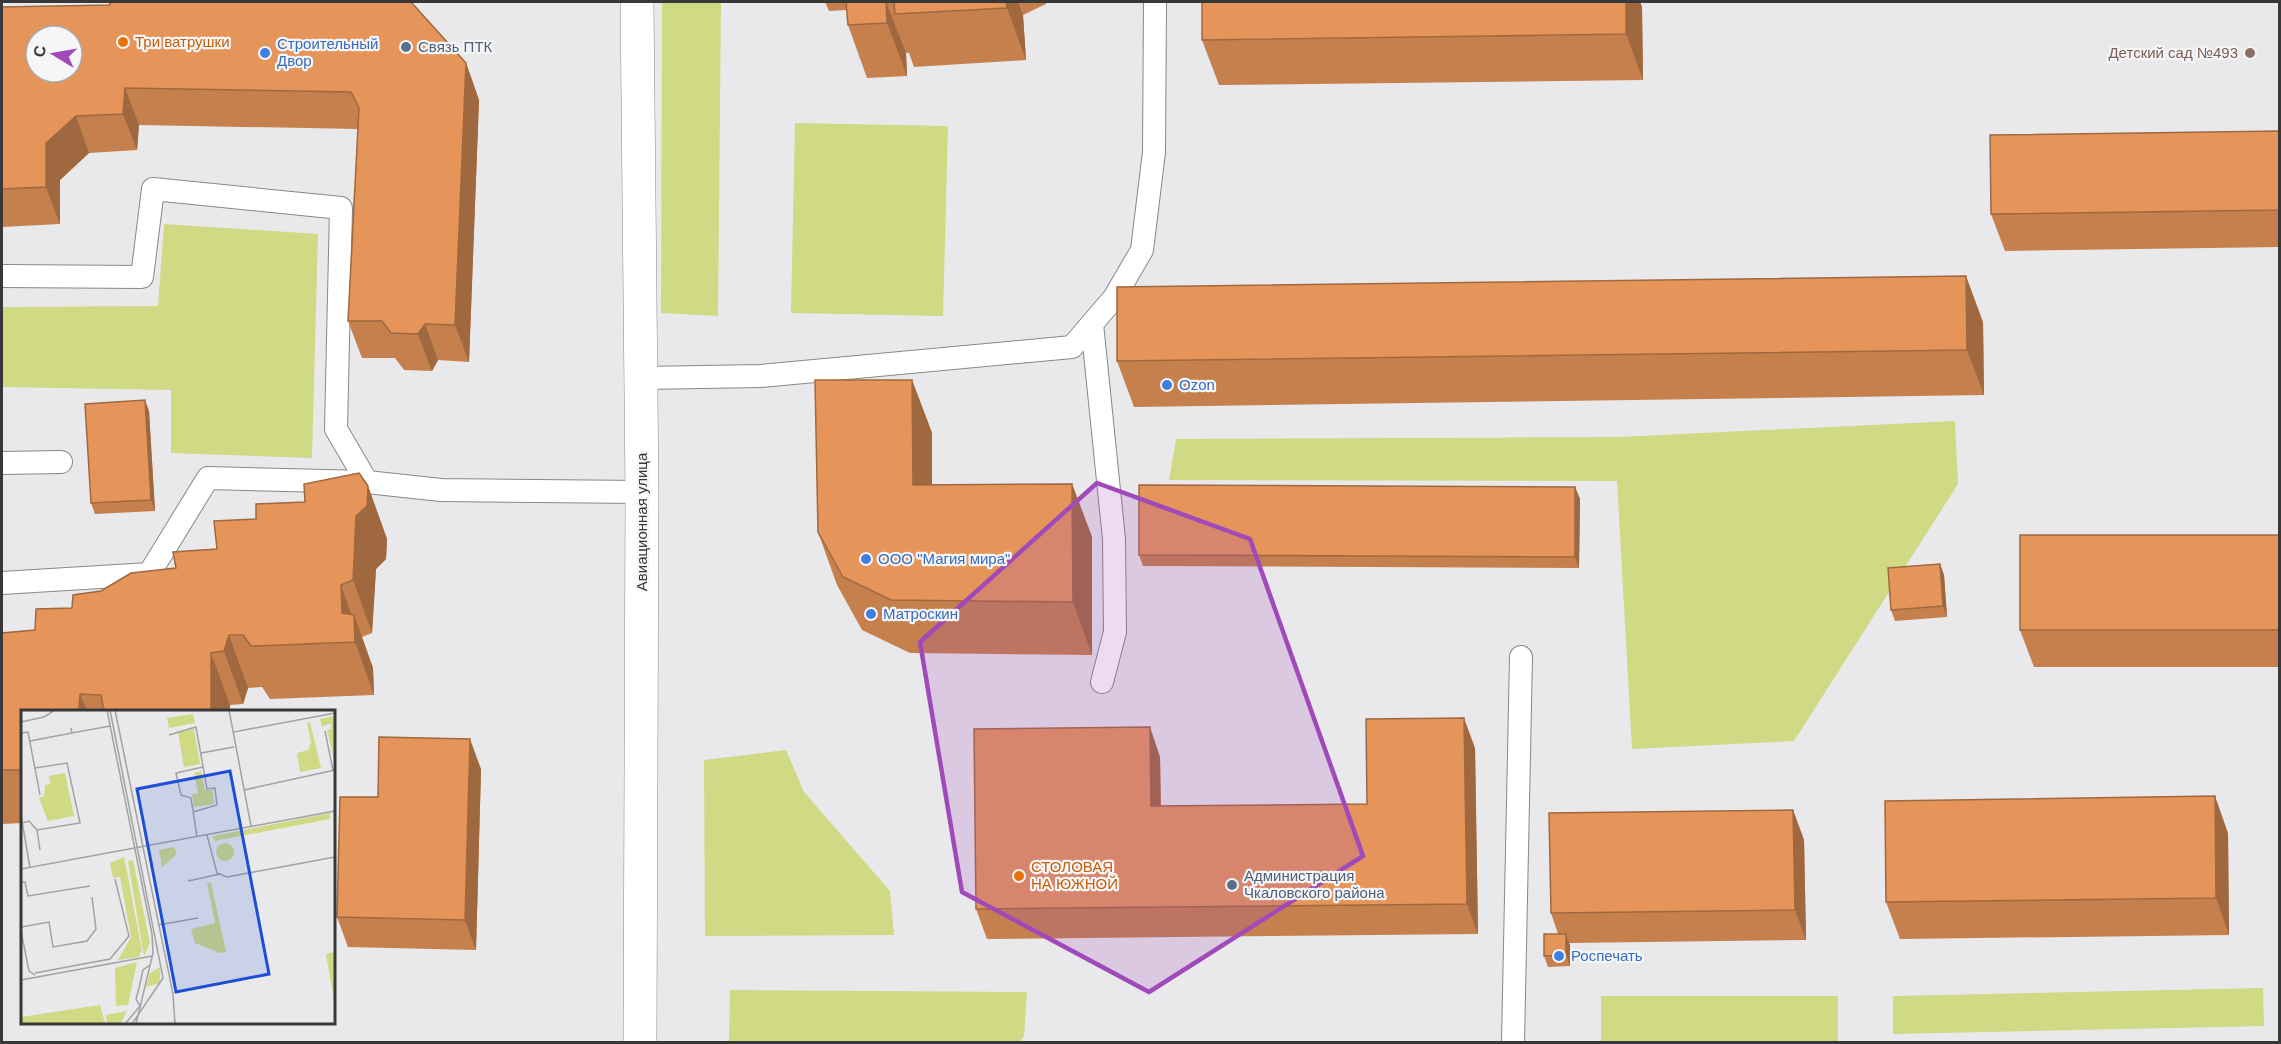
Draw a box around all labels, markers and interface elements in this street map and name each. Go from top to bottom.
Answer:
north arrow [24,24,84,84]
place label: Три ватрушки [135,33,230,50]
marker: Три ватрушки [116,35,130,49]
place label: Строительный Двор [277,35,378,69]
place label: Связь ПТК [418,38,493,55]
marker: Связь ПТК [399,40,413,54]
text: С [30,44,49,59]
place label: Детский сад №493 [2108,44,2238,61]
marker: Строительный Двор [258,46,272,60]
marker: Детский сад №493 [2243,46,2257,60]
place label: Ozon [1179,376,1215,393]
marker: Ozon [1160,378,1174,392]
street label: Авиационная улица [633,452,650,591]
place label: ООО "Магия мира" [878,550,1010,567]
marker: ООО "Магия мира" [859,552,873,566]
place label: Матроскин [883,605,958,622]
marker: Матроскин [864,607,878,621]
inset map [21,710,334,1023]
place label: СТОЛОВАЯ НА ЮЖНОЙ [1031,858,1118,892]
place label: Администрация Чкаловского района [1244,867,1385,901]
marker: СТОЛОВАЯ НА ЮЖНОЙ [1012,869,1026,883]
marker: Администрация Чкаловского района [1225,878,1239,892]
place label: Роспечать [1571,947,1643,964]
marker: Роспечать [1552,949,1566,963]

